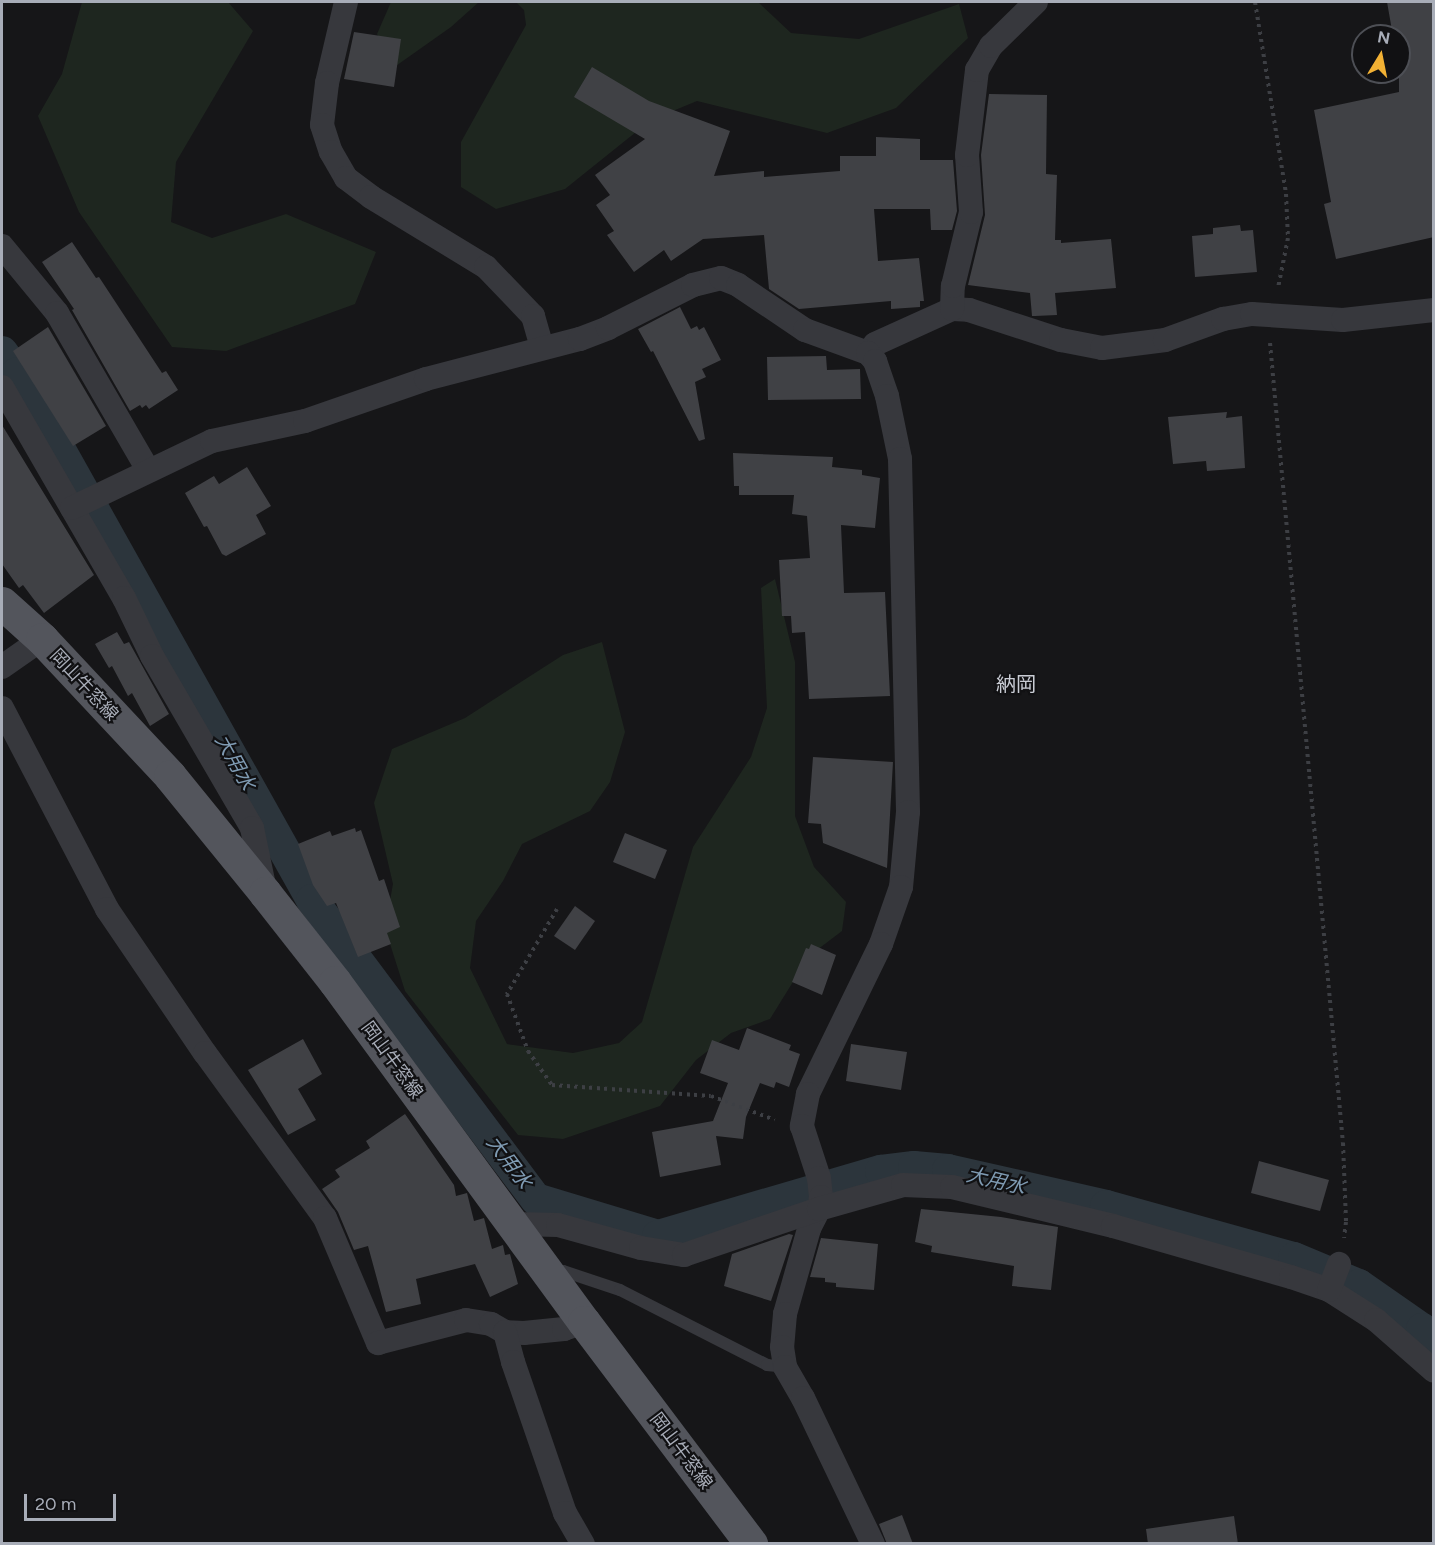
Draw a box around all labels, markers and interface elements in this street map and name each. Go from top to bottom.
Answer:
north arrow [1351,24,1411,84]
text: N [1376,27,1392,48]
street label: 岡山牛窓線 [45,645,123,725]
district label: 納岡 [996,672,1036,696]
water label: 大用水 [210,730,260,794]
street label: 岡山牛窓線 [357,1017,427,1103]
water label: 大用水 [481,1131,537,1193]
water label: 大用水 [964,1163,1028,1199]
street label: 岡山牛窓線 [645,1409,717,1493]
scale bar [27,1482,118,1520]
text: 20 m [35,1493,76,1515]

